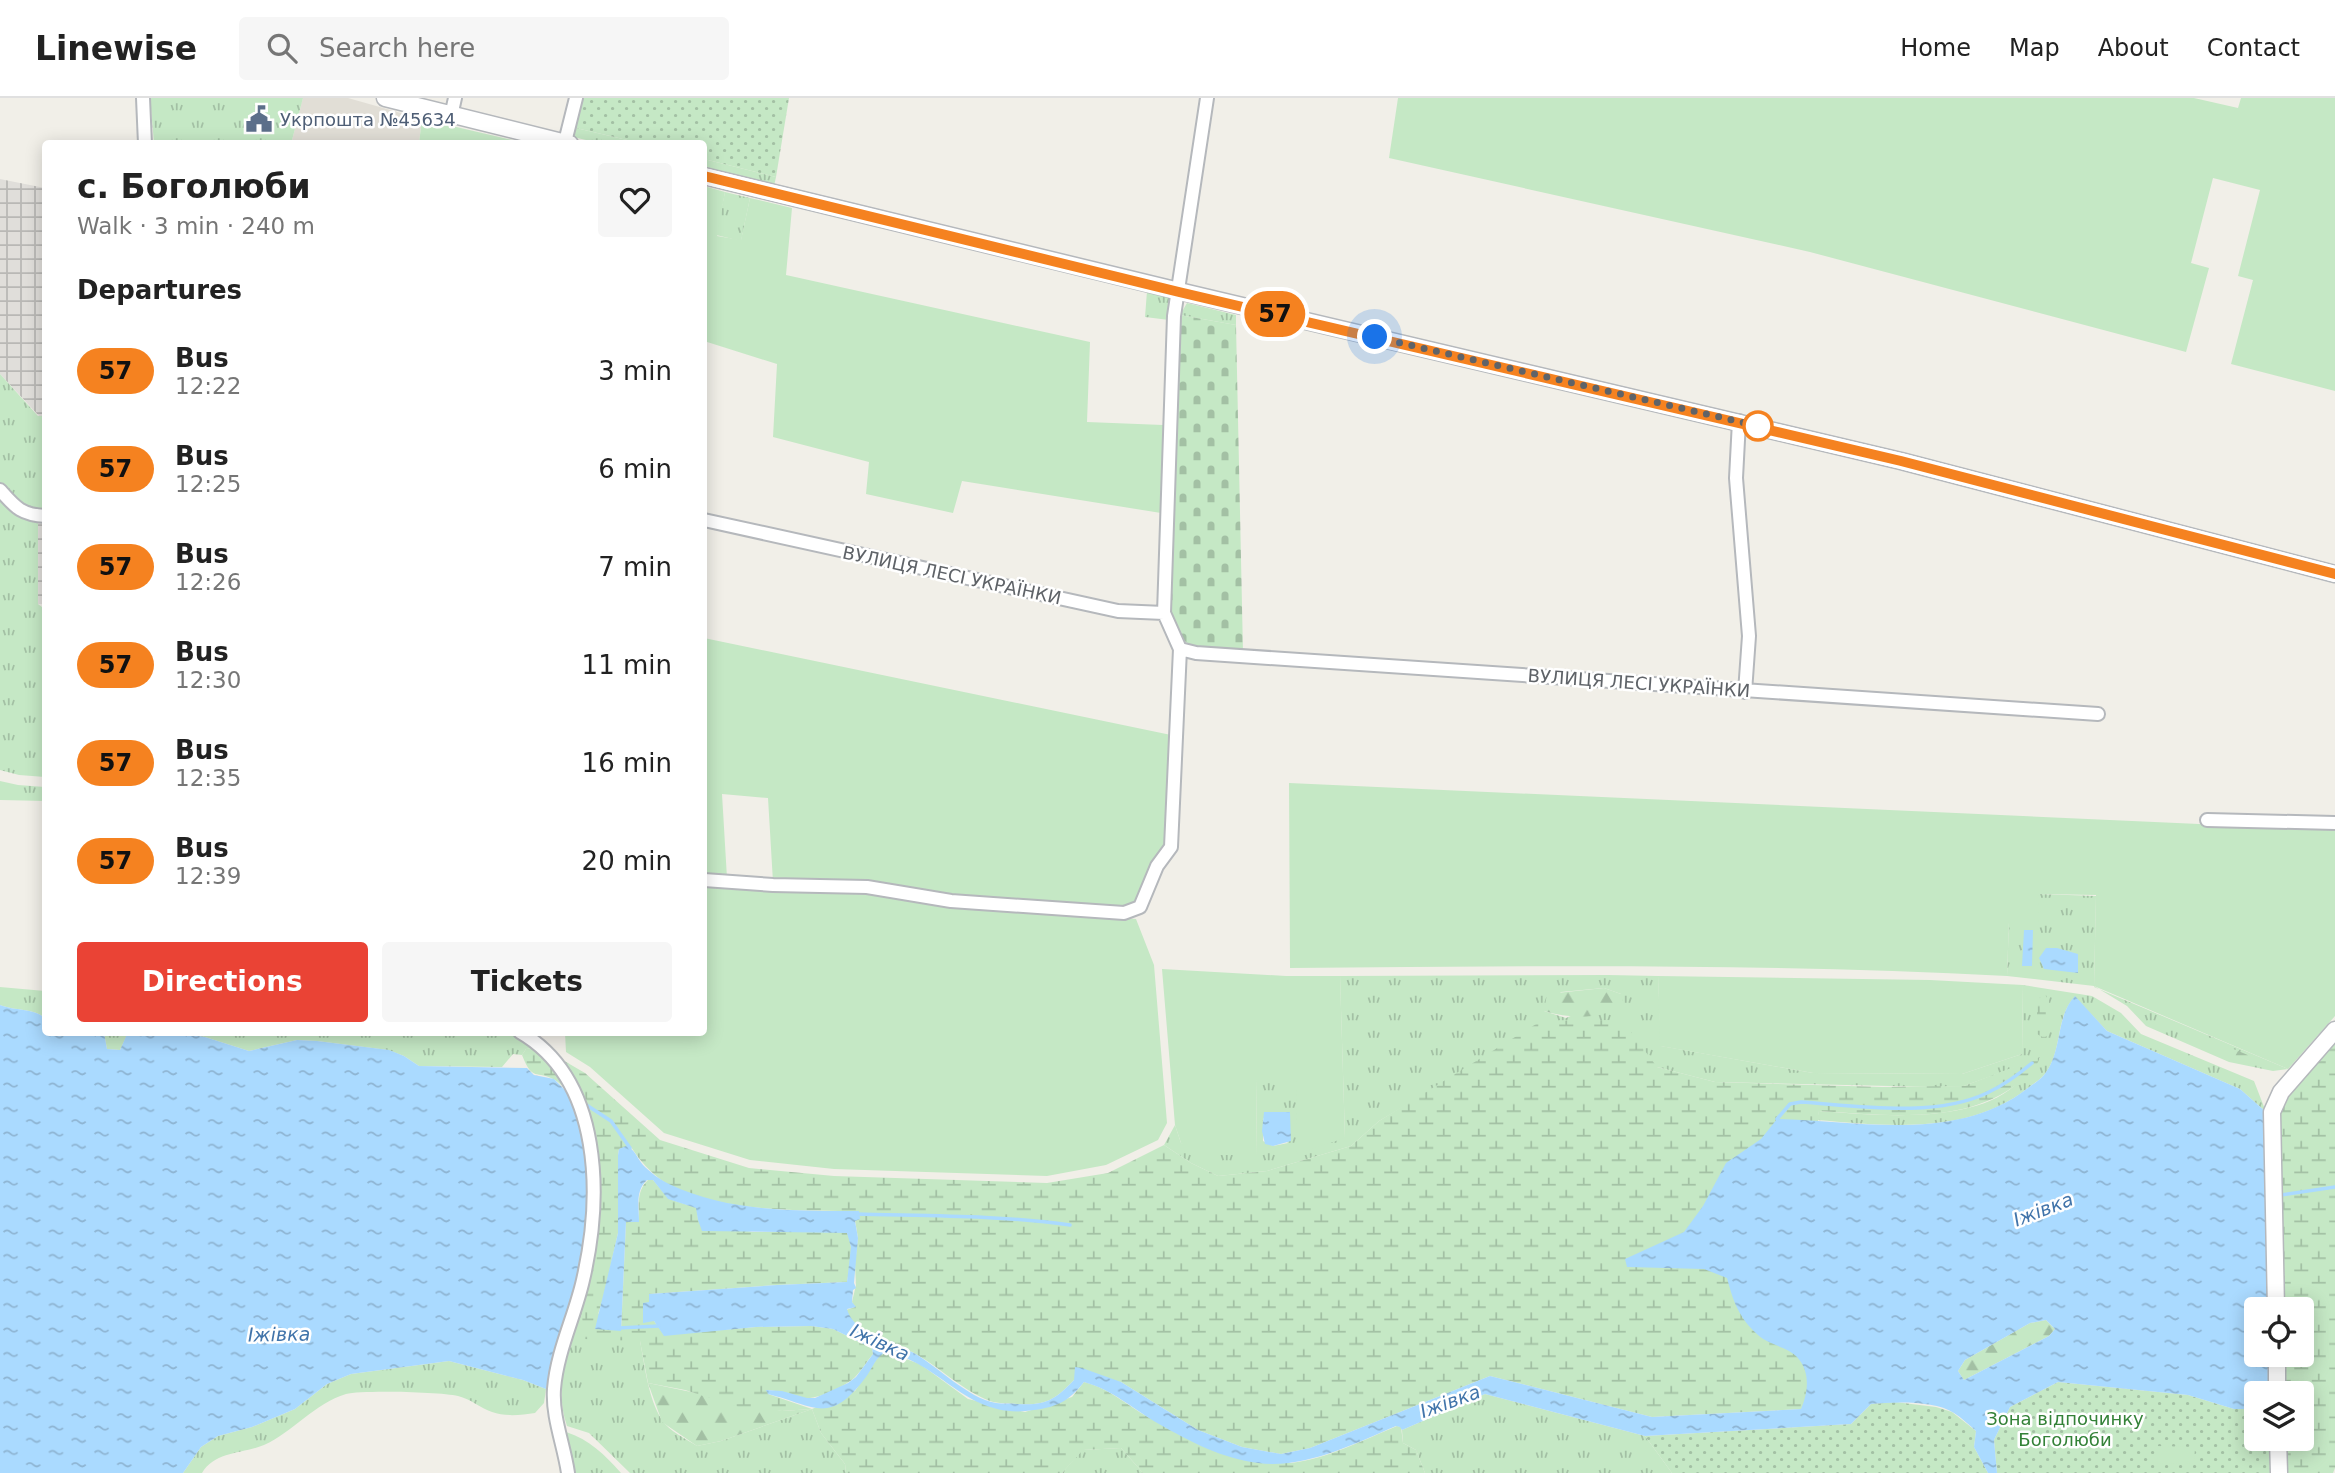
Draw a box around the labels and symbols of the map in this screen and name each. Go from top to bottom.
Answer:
public building icon: Укрпошта №45634 [244,104,274,134]
place label: Укрпошта №45634 [280,109,456,130]
line badge: 57 [1244,291,1306,337]
your location [1357,319,1392,354]
unlabelled marker [1743,411,1773,441]
street label: ВУЛИЦЯ ЛЕСІ УКРАЇНКИ [841,542,1063,608]
street label: ВУЛИЦЯ ЛЕСІ УКРАЇНКИ [1527,665,1751,701]
water label: Іжівка [2010,1188,2076,1230]
water label: Іжівка [847,1319,913,1365]
water label: Іжівка [248,1322,310,1346]
water label: Іжівка [1417,1380,1483,1422]
park label: Зона відпочинку Боголюби [1986,1408,2144,1450]

